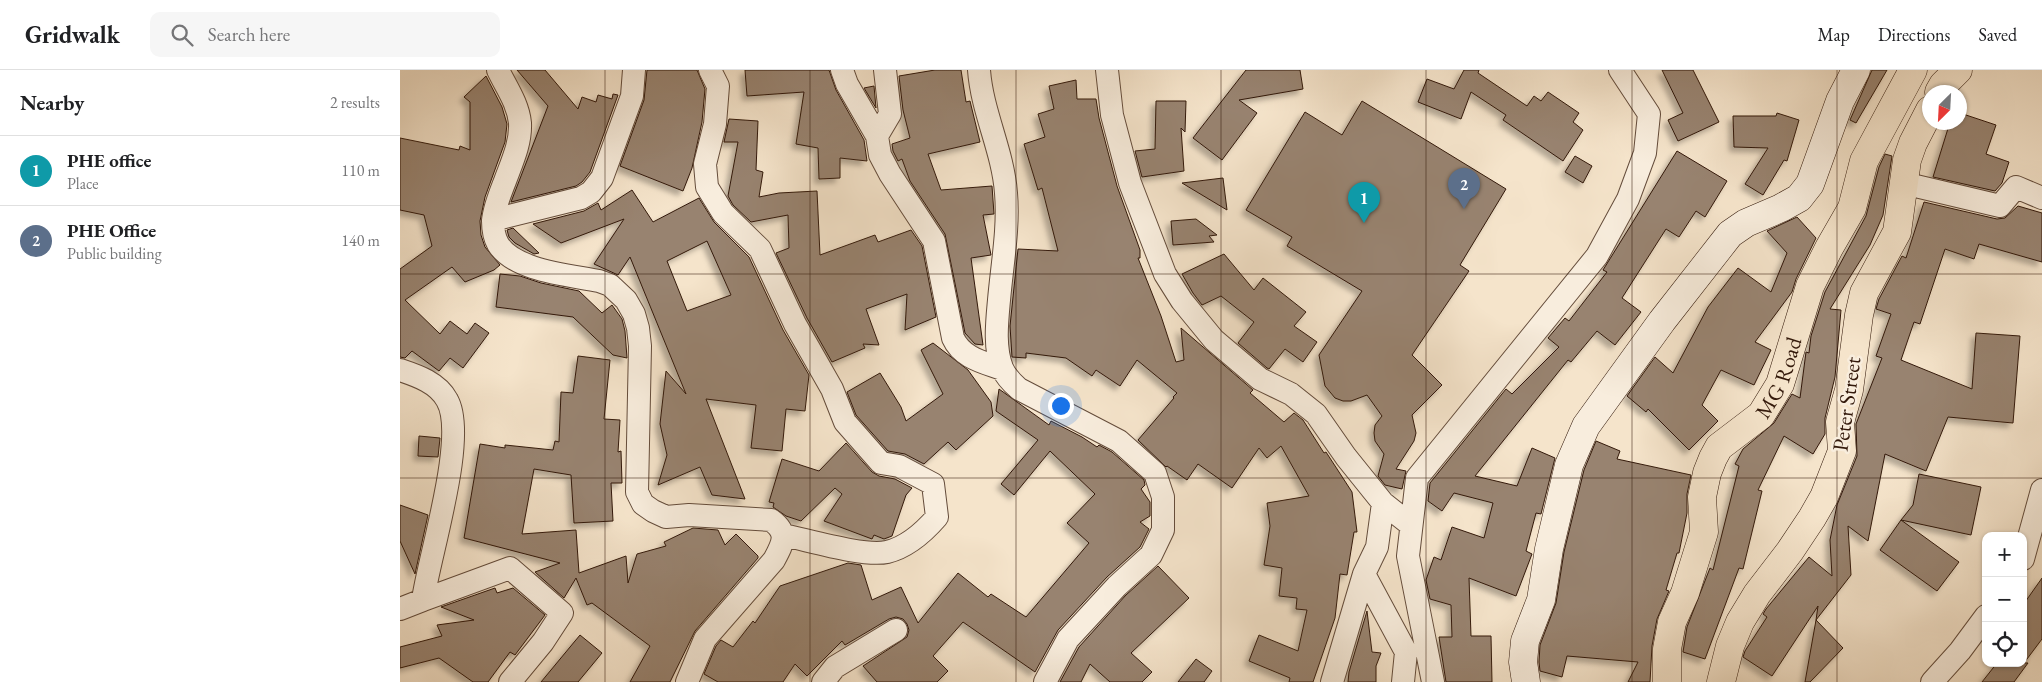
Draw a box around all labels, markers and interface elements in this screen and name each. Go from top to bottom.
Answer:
search box [150,12,500,57]
text: Gridwalk [25,19,120,50]
icon: search [168,21,196,49]
text: Search here [208,22,290,47]
text: Map [1818,23,1850,46]
text: Directions [1878,23,1950,46]
text: Saved [1978,23,2017,46]
north arrow [1922,85,1967,130]
text: Nearby [20,89,84,116]
text: 2 results [330,92,380,113]
text: PHE office [67,148,151,173]
text: 1 [32,160,40,181]
text: 110 m [341,160,380,181]
pin: 2 [1448,168,1480,209]
text: Place [67,173,99,194]
pin: 1 [1348,182,1380,223]
text: PHE Office [67,218,156,243]
text: 2 [32,230,40,251]
text: 140 m [341,230,380,251]
text: Public building [67,243,162,264]
street label: MG Road [1748,333,1809,424]
street label: Peter Street [1826,355,1867,453]
your location [1048,393,1074,419]
map controls [1982,532,2027,667]
button: + [1982,532,2027,577]
button: − [1982,577,2027,622]
button: locate [1982,622,2027,667]

